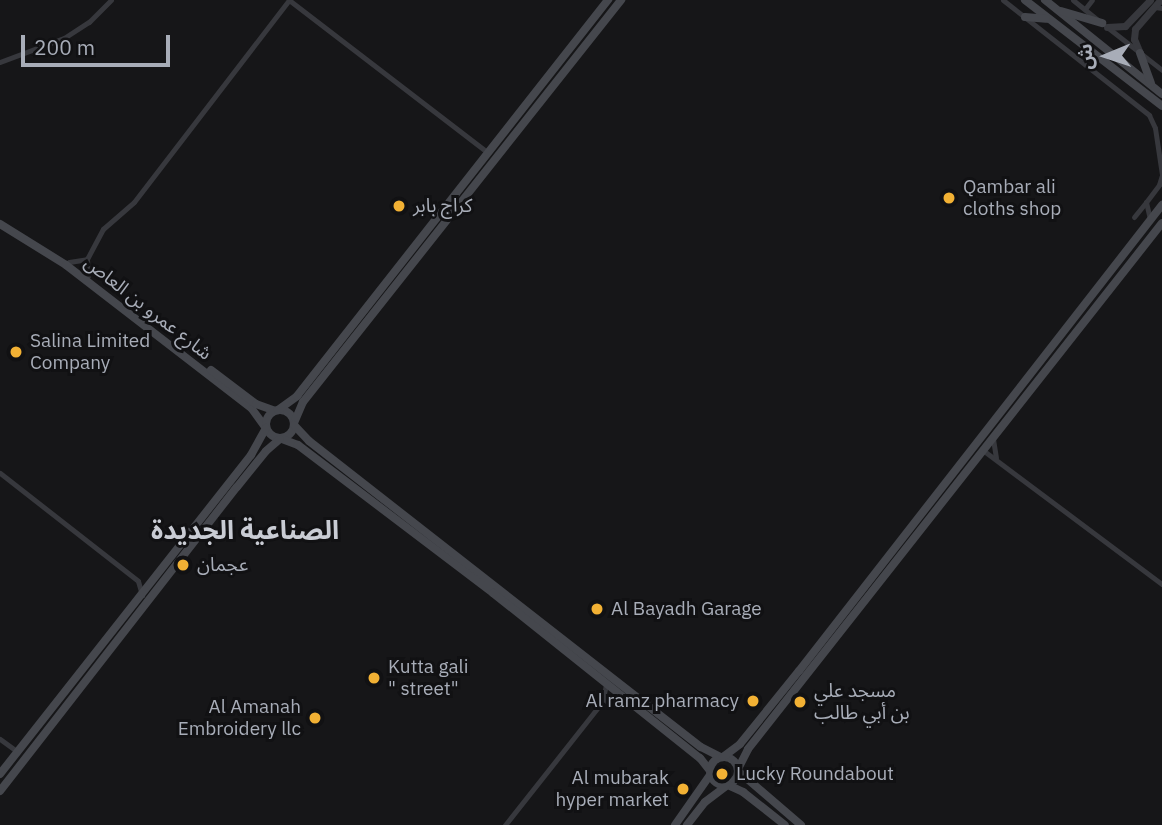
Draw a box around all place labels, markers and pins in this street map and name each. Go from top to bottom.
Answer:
place label: Qambar ali cloths shop [963,176,1061,220]
marker: Qambar ali cloths shop [941,190,957,206]
place label: كراج بابر [413,195,472,217]
marker: كراج بابر [391,198,407,214]
place label: Salina Limited Company [30,330,150,374]
marker: Salina Limited Company [8,344,24,360]
place label: عجمان [197,554,248,576]
marker: عجمان [175,557,191,573]
place label: Al Bayadh Garage [611,598,762,620]
marker: Al Bayadh Garage [589,601,605,617]
place label: Kutta gali " street" [388,656,468,700]
marker: Kutta gali " street" [366,670,382,686]
place label: مسجد علي بن أبي طالب [814,680,910,724]
place label: Al ramz pharmacy [586,690,739,712]
marker: Al ramz pharmacy [745,693,761,709]
marker: مسجد علي بن أبي طالب [792,694,808,710]
place label: Al Amanah Embroidery llc [178,696,301,740]
marker: Al Amanah Embroidery llc [307,710,323,726]
place label: Lucky Roundabout [736,763,894,785]
marker: Lucky Roundabout [714,766,730,782]
place label: Al mubarak hyper market [555,767,669,811]
marker: Al mubarak hyper market [675,781,691,797]

